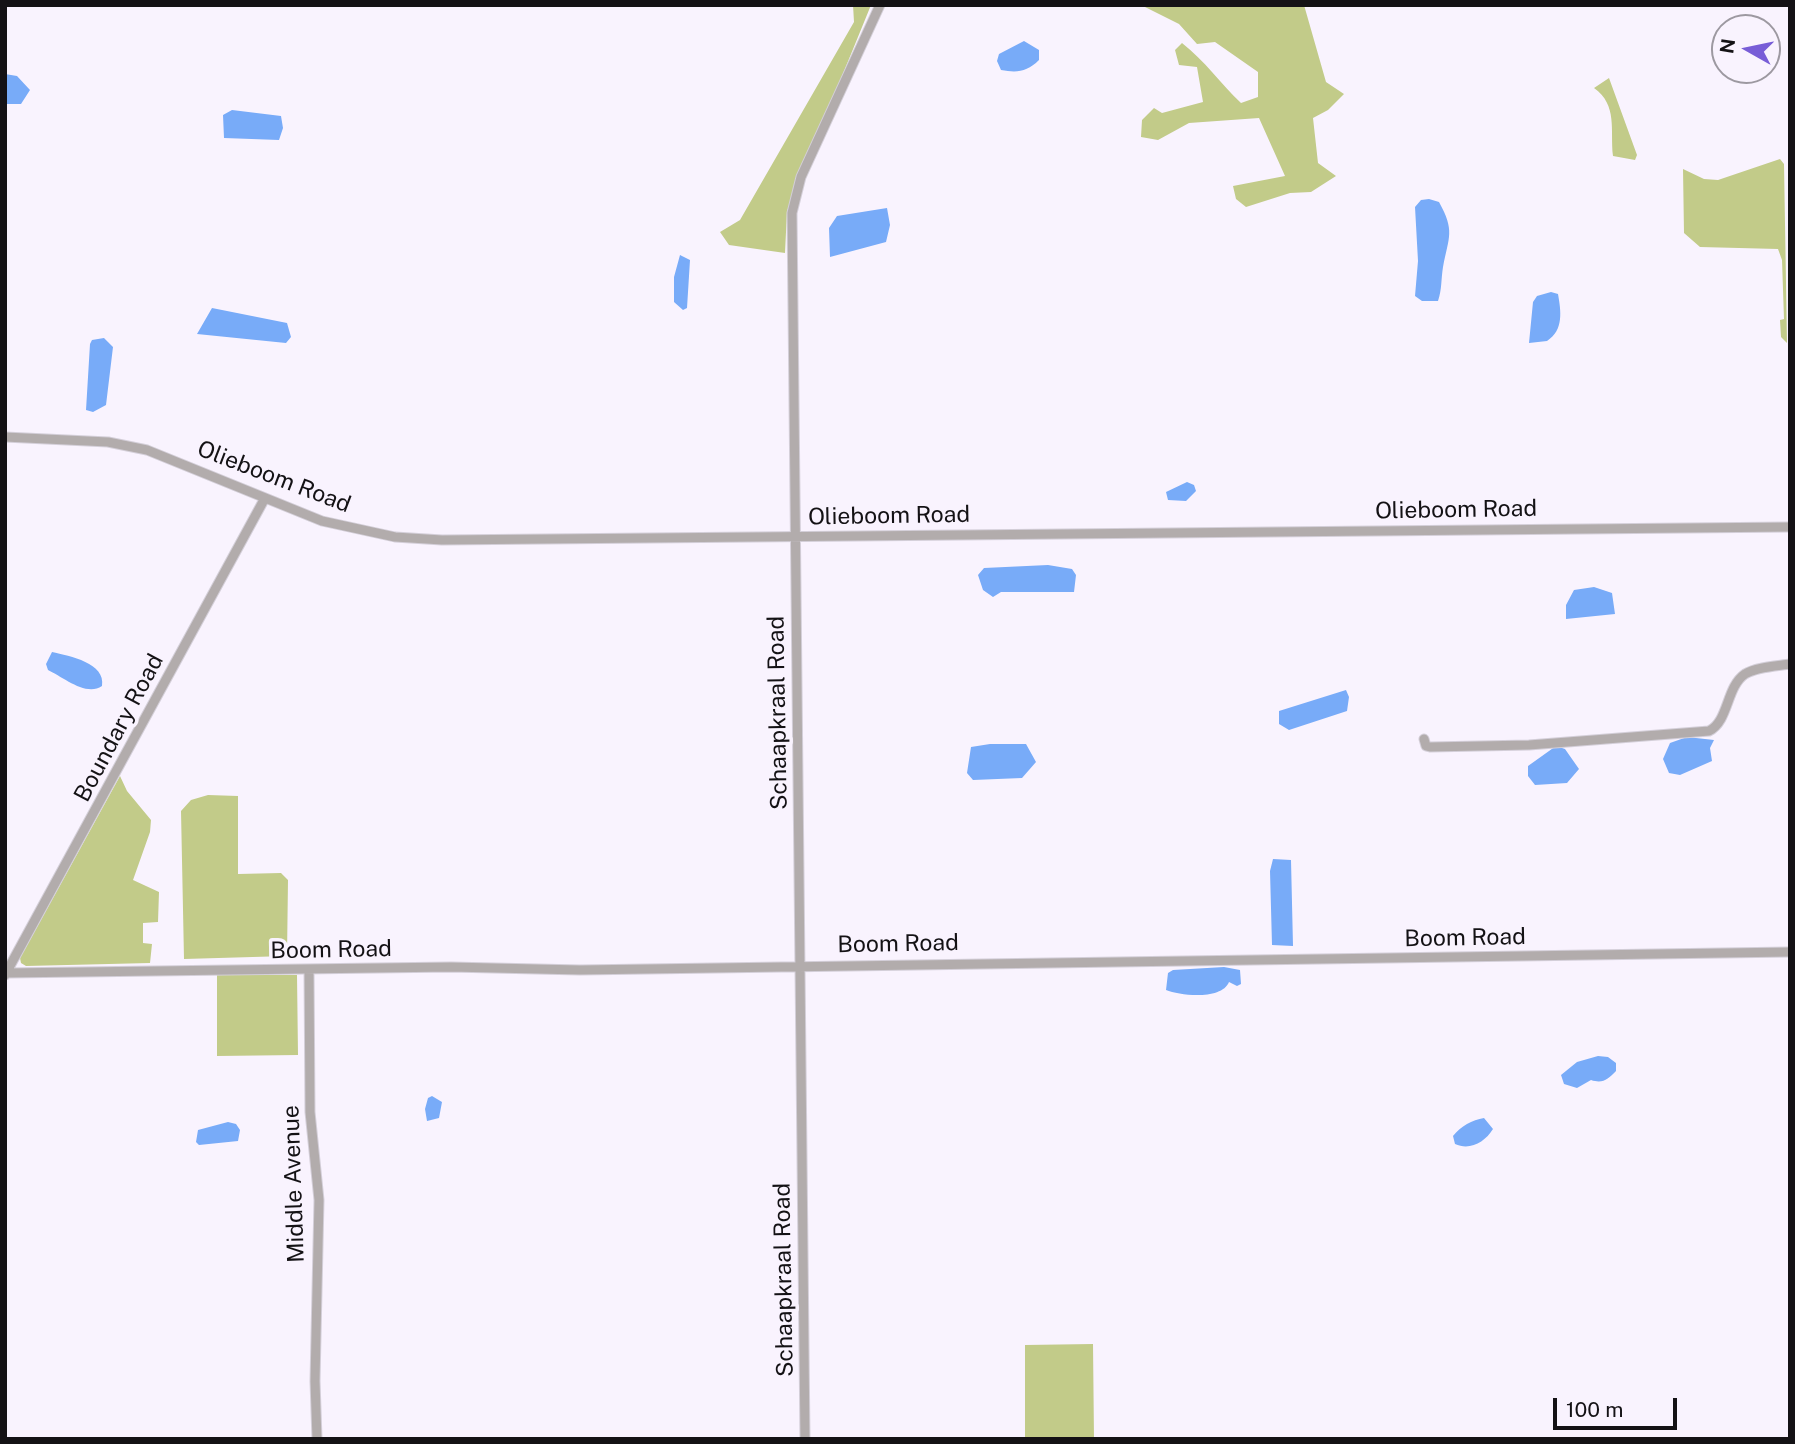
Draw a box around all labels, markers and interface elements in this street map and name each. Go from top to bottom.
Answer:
north arrow [1711,14,1781,84]
text: N [1715,37,1739,55]
street label: Olieboom Road [193,435,355,519]
street label: Olieboom Road [1375,495,1537,525]
street label: Olieboom Road [808,501,970,531]
street label: Schaapkraal Road [763,616,793,810]
street label: Boundary Road [68,649,170,807]
street label: Boom Road [1404,923,1526,953]
street label: Boom Road [837,929,959,959]
street label: Boom Road [270,935,392,965]
street label: Middle Avenue [277,1105,311,1263]
street label: Schaapkraal Road [769,1183,799,1377]
scale bar [1557,1384,1681,1428]
text: 100 m [1566,1397,1623,1422]

